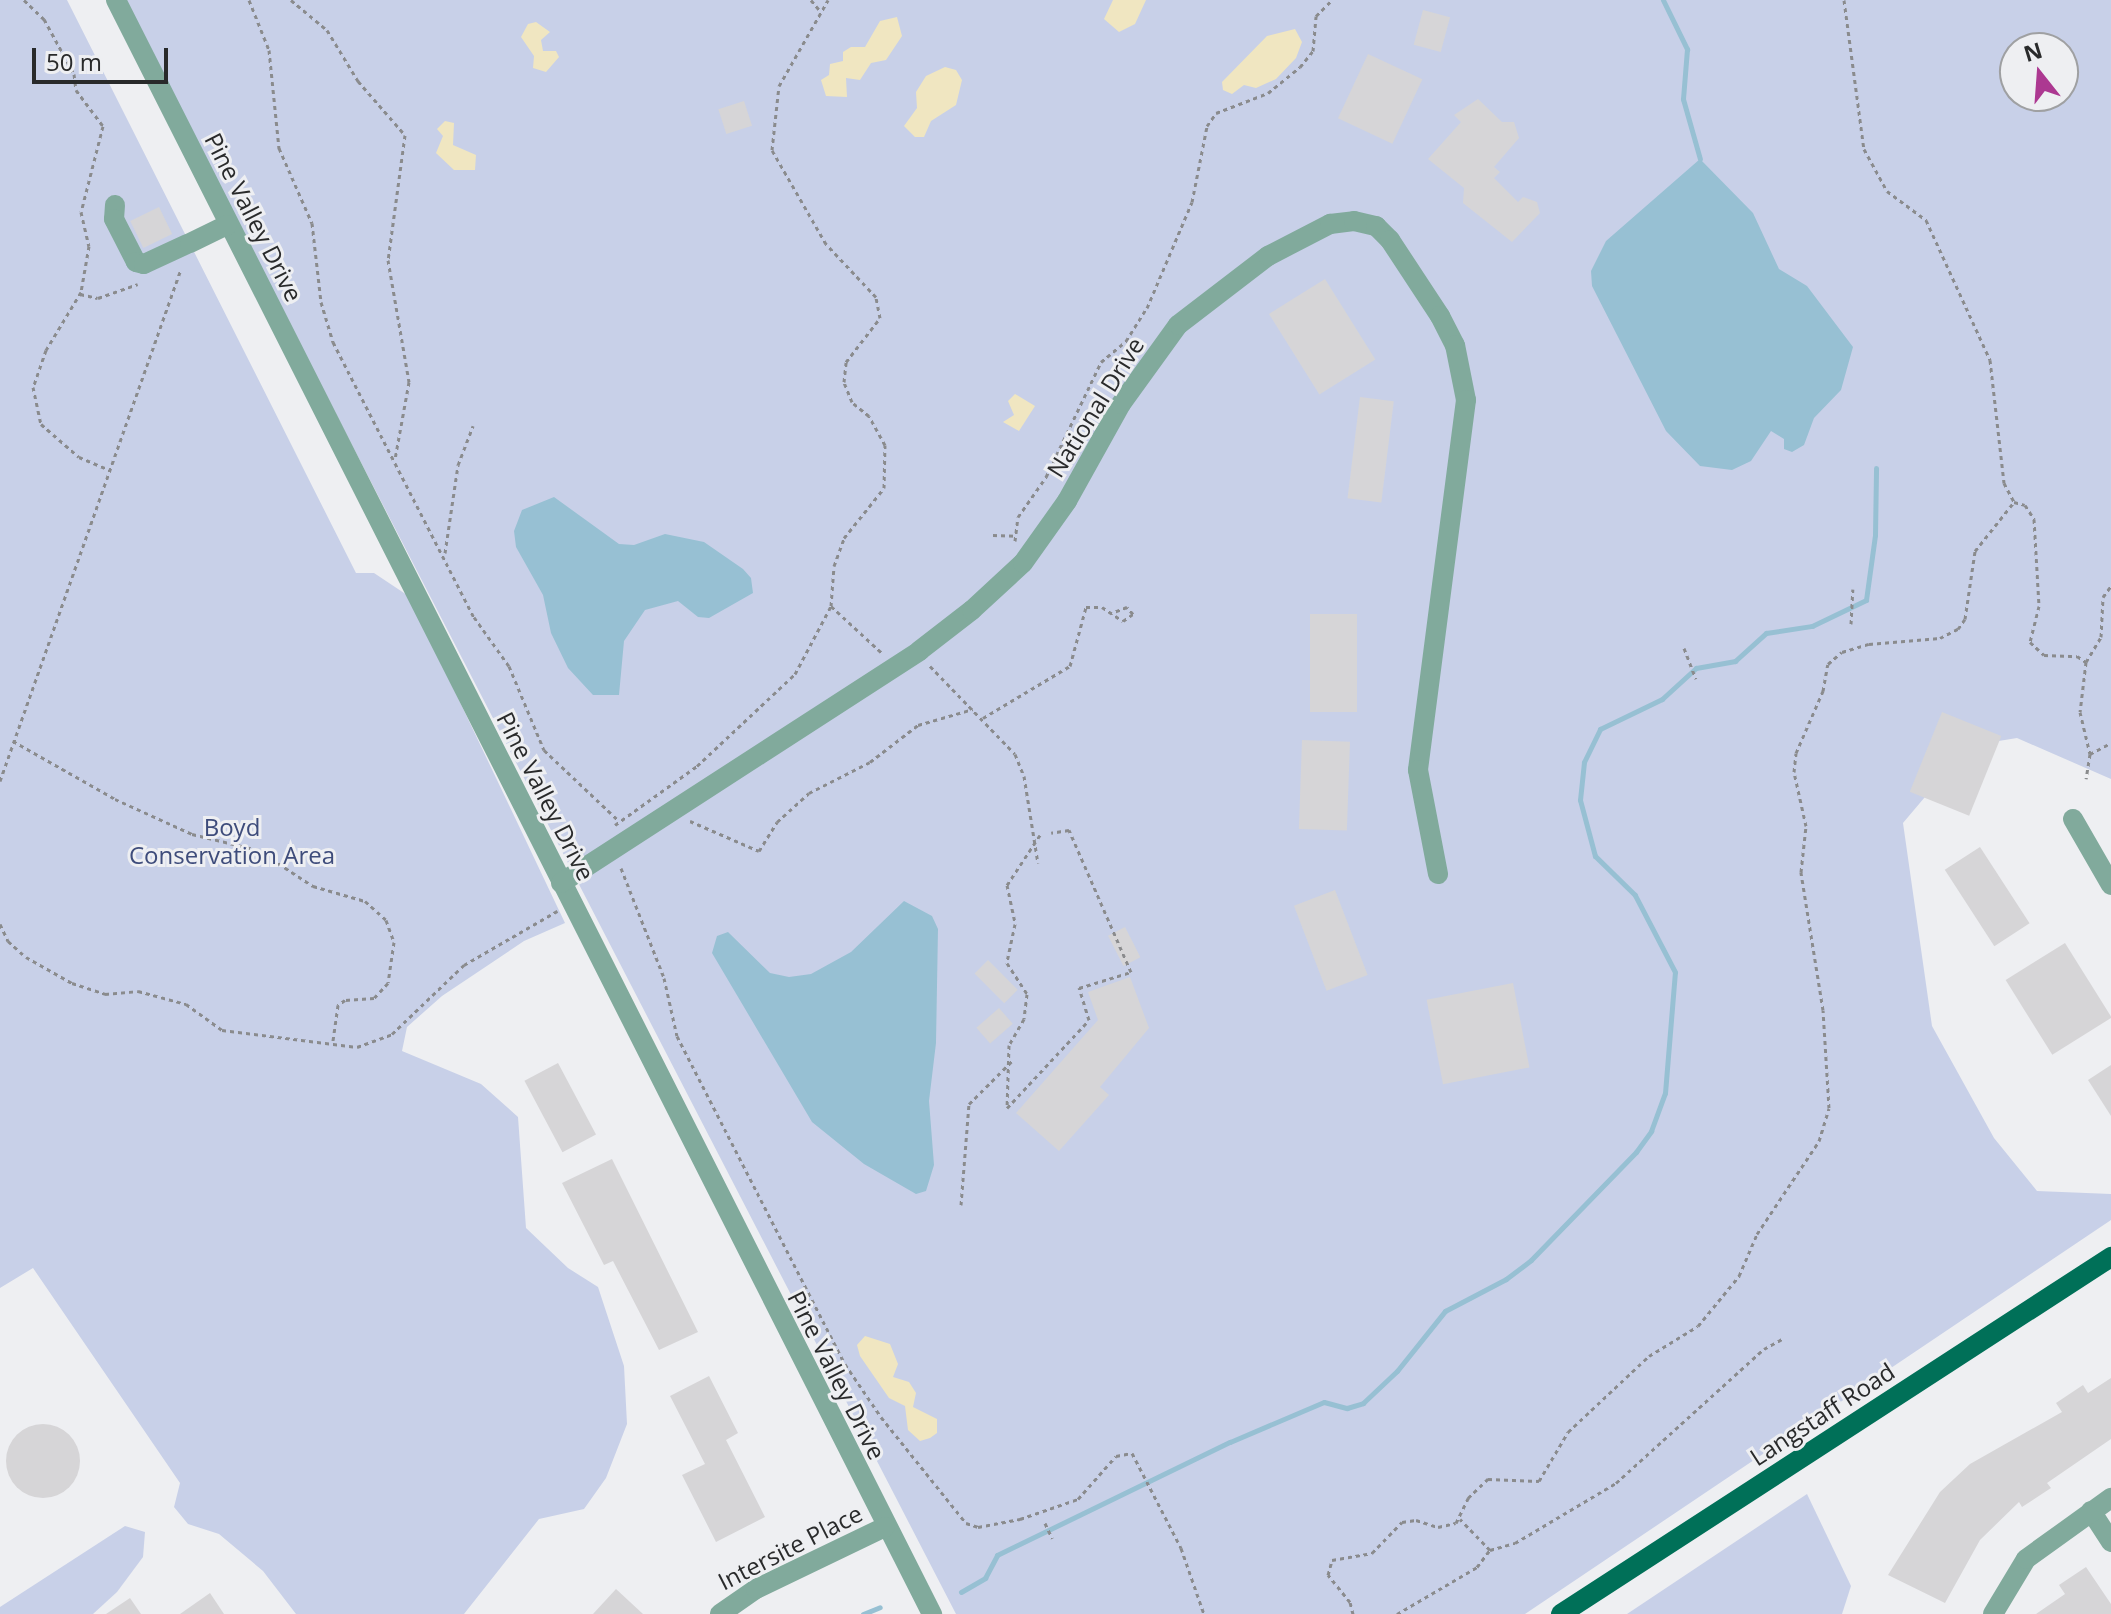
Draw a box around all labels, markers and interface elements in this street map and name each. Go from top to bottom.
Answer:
scale bar [36,32,172,82]
north arrow [1999,32,2079,112]
text: N [2020,34,2046,68]
text: 50 m [46,45,102,78]
street label: Pine Valley Drive [199,128,309,306]
street label: National Drive [1041,332,1149,482]
street label: Pine Valley Drive [491,707,601,885]
park label: Boyd Conservation Area [129,813,335,869]
street label: Pine Valley Drive [782,1286,892,1464]
street label: Langstaff Road [1744,1357,1900,1471]
street label: Intersite Place [713,1498,867,1596]

